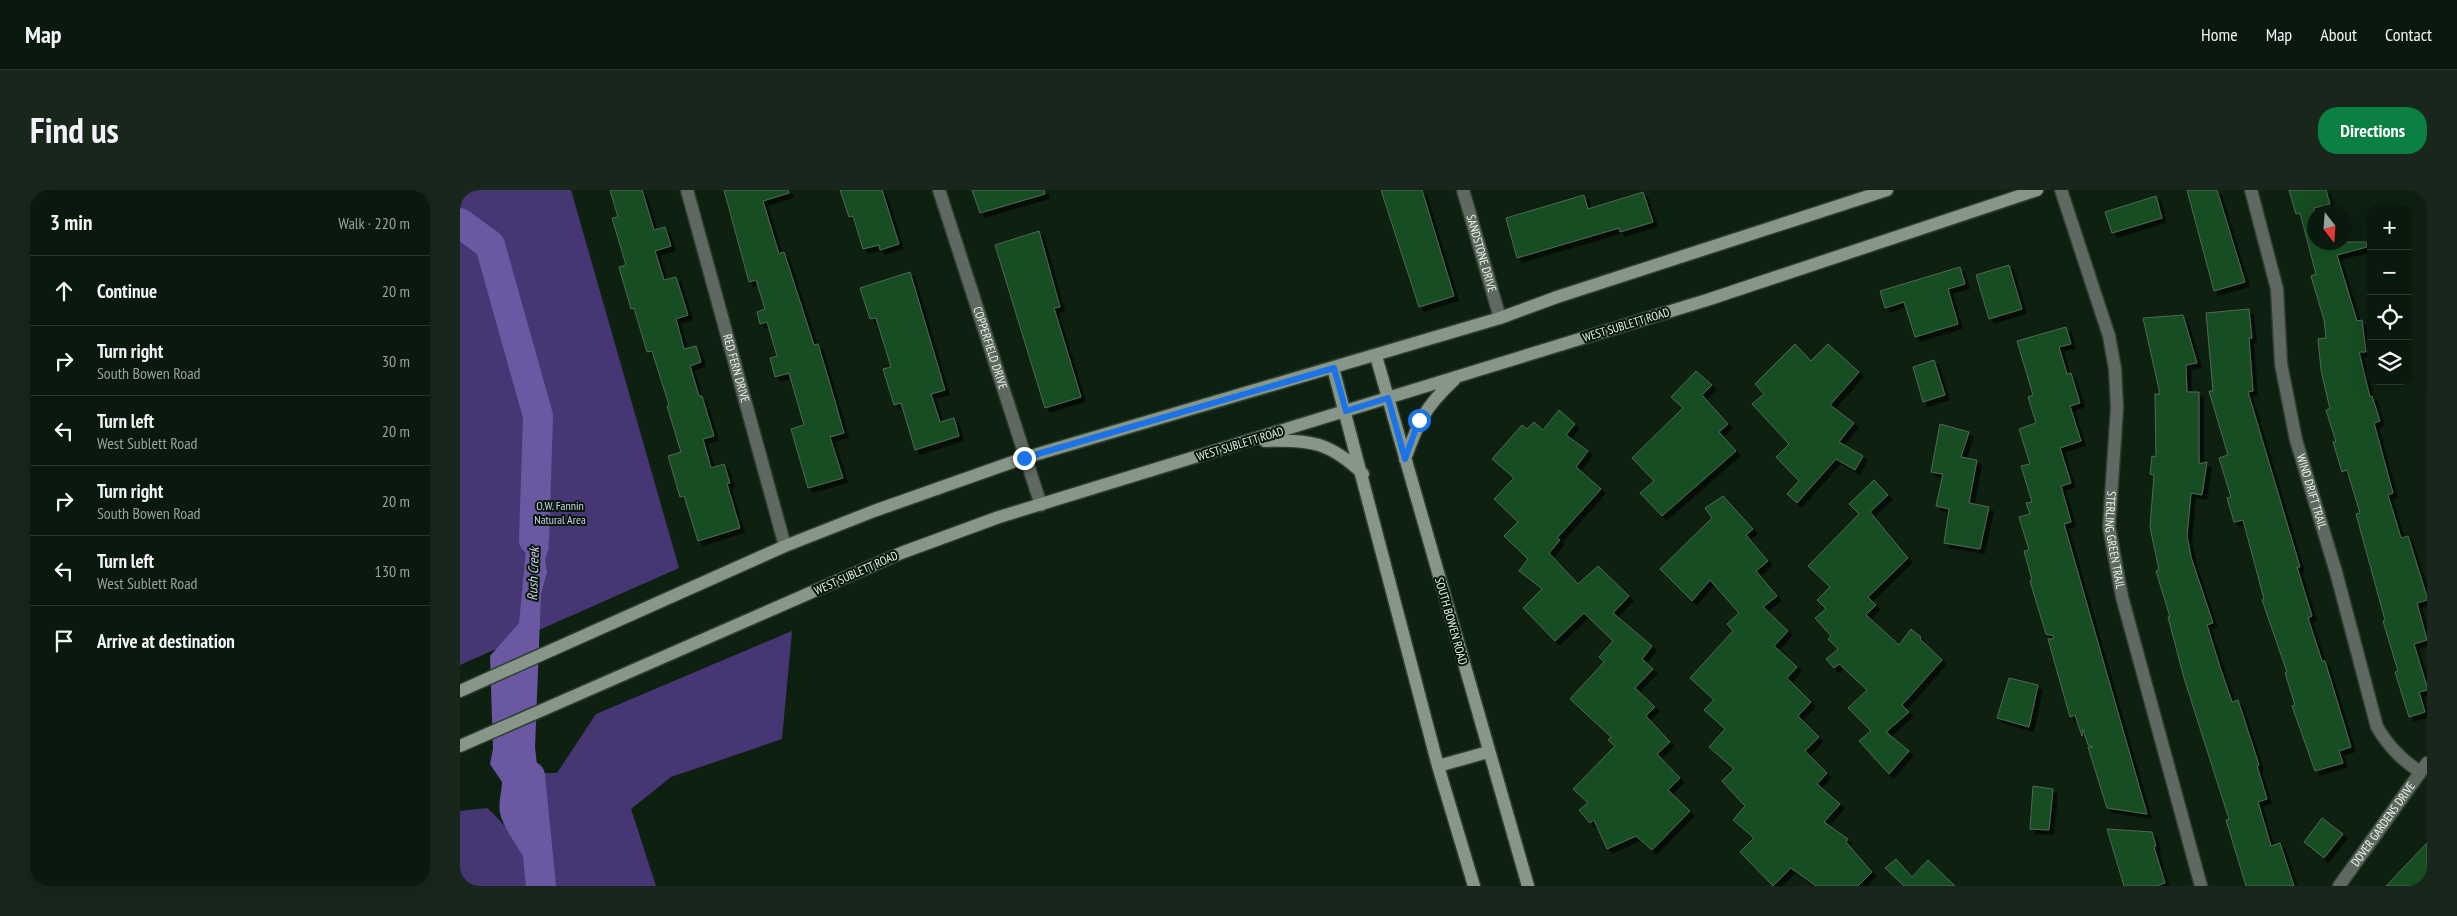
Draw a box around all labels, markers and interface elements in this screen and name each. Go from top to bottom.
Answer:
text: Map [25,19,62,50]
text: Home [2201,23,2238,46]
text: Map [2266,23,2292,46]
text: About [2320,23,2357,46]
text: Contact [2385,23,2432,46]
text: Find us [30,107,119,153]
button: Directions [2318,107,2427,154]
north arrow [2307,205,2352,250]
map controls [2367,205,2412,385]
button: + [2367,205,2412,250]
text: 3 min [50,209,92,236]
text: Walk · 220 m [338,213,410,233]
street label: SANDSTONE DRIVE [1463,213,1500,294]
button: − [2367,250,2412,295]
icon: ahead [50,277,78,305]
text: Continue [97,279,157,303]
text: 20 m [382,281,410,301]
button: locate [2367,295,2412,340]
street label: WEST SUBLETT ROAD [1581,304,1671,345]
street label: COPPERFIELD DRIVE [970,305,1011,391]
street label: RED FERN DRIVE [720,332,753,404]
text: Turn right [97,339,163,363]
button: layers [2367,340,2412,385]
icon: right [50,347,78,375]
text: 30 m [382,351,410,371]
text: South Bowen Road [97,363,200,383]
text: Turn left [97,409,154,433]
route start [1408,409,1431,432]
icon: left [50,417,78,445]
text: 20 m [382,421,410,441]
street label: WEST SUBLETT ROAD [1195,423,1285,464]
text: West Sublett Road [97,433,198,453]
route end [1013,447,1036,470]
street label: WIND DRIFT TRAIL [2294,452,2331,531]
text: Turn right [97,479,163,503]
icon: right [50,487,78,515]
street label: STERLING GREEN TRAIL [2102,490,2128,590]
text: 20 m [382,491,410,511]
park label: O.W. Fannin Natural Area [534,498,586,527]
text: South Bowen Road [97,503,200,523]
water label: Rush Creek [523,545,543,601]
street label: WEST SUBLETT ROAD [812,547,900,598]
text: Turn left [97,549,154,573]
icon: left [50,557,78,585]
text: 130 m [375,561,410,581]
text: West Sublett Road [97,573,198,593]
street label: SOUTH BOWEN ROAD [1432,575,1471,666]
icon: arrive [50,627,78,655]
text: Arrive at destination [97,629,235,653]
street label: DOVER GARDENS DRIVE [2348,779,2418,869]

